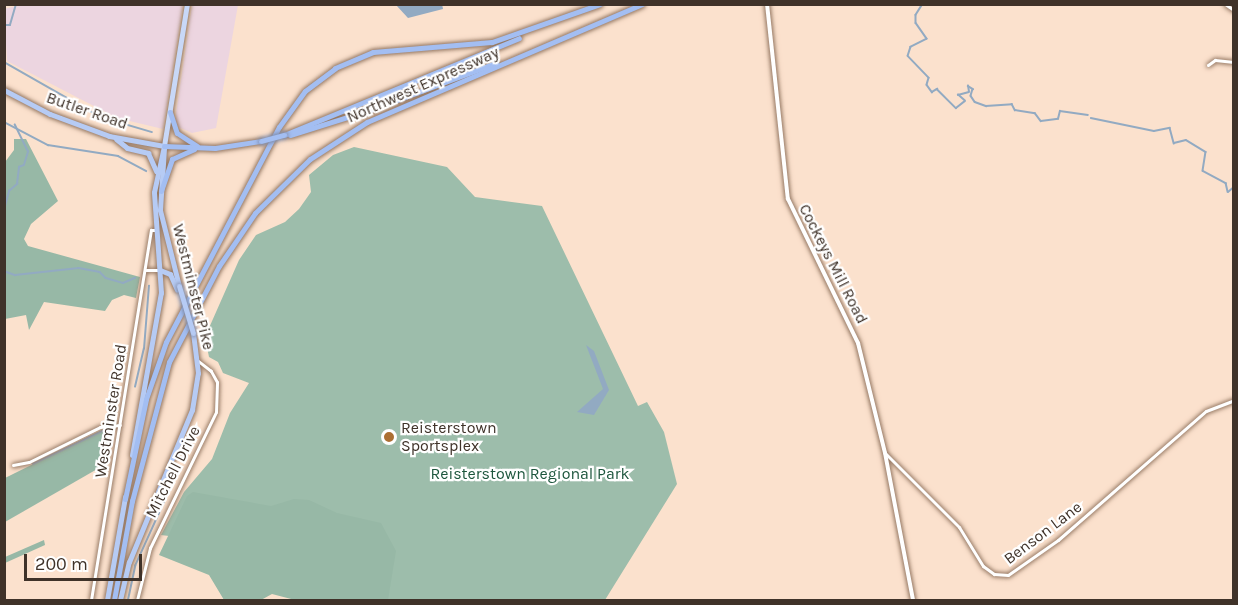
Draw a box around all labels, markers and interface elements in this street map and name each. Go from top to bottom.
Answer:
street label: Northwest Expressway [344,43,502,127]
street label: Butler Road [44,88,130,134]
street label: Cockeys Mill Road [795,201,871,327]
street label: Westminster Pike [168,222,218,352]
street label: Westminster Road [91,343,131,479]
place label: Reisterstown Sportsplex [401,418,497,456]
street label: Mitchell Drive [142,423,204,521]
marker: Reisterstown Sportsplex [382,430,396,444]
park label: Reisterstown Regional Park [430,464,630,484]
street label: Benson Lane [1000,497,1086,569]
scale bar [27,542,146,580]
text: 200 m [35,553,88,575]

